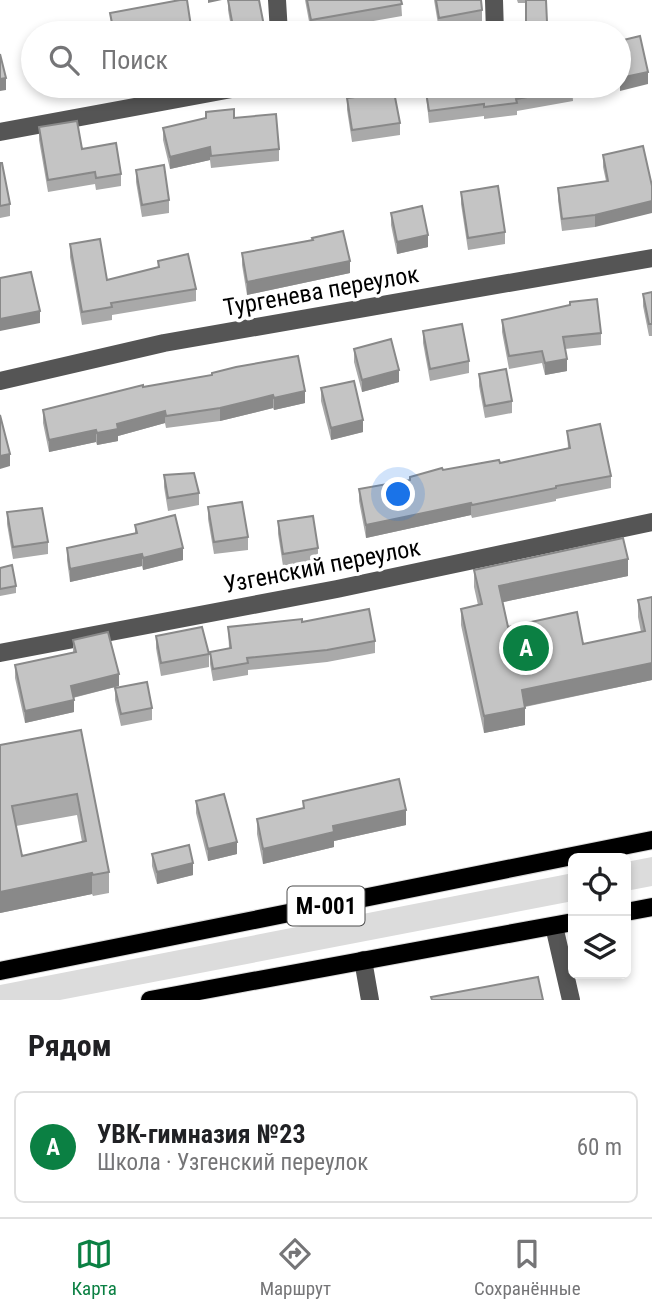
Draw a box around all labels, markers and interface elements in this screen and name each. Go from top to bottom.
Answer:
search box [21,21,631,98]
icon: search [45,41,83,79]
text: Поиск [101,45,168,75]
street label: Тургенева переулок [221,260,421,322]
your location [381,477,415,511]
street label: Узгенский переулок [221,533,423,599]
pin: A [503,622,549,674]
map controls [568,853,631,979]
button: locate [568,853,631,916]
road number: М-001 [288,886,364,925]
button: layers [568,916,631,979]
text: Рядом [28,1028,112,1063]
text: УВК-гимназия №23 [97,1119,306,1149]
text: A [46,1134,60,1161]
text: 60 m [577,1134,622,1161]
text: Школа · Узгенский переулок [97,1149,368,1176]
tab: Карта [71,1235,117,1300]
tab: Маршрут [260,1235,331,1300]
tab: Сохранённые [474,1235,581,1300]

